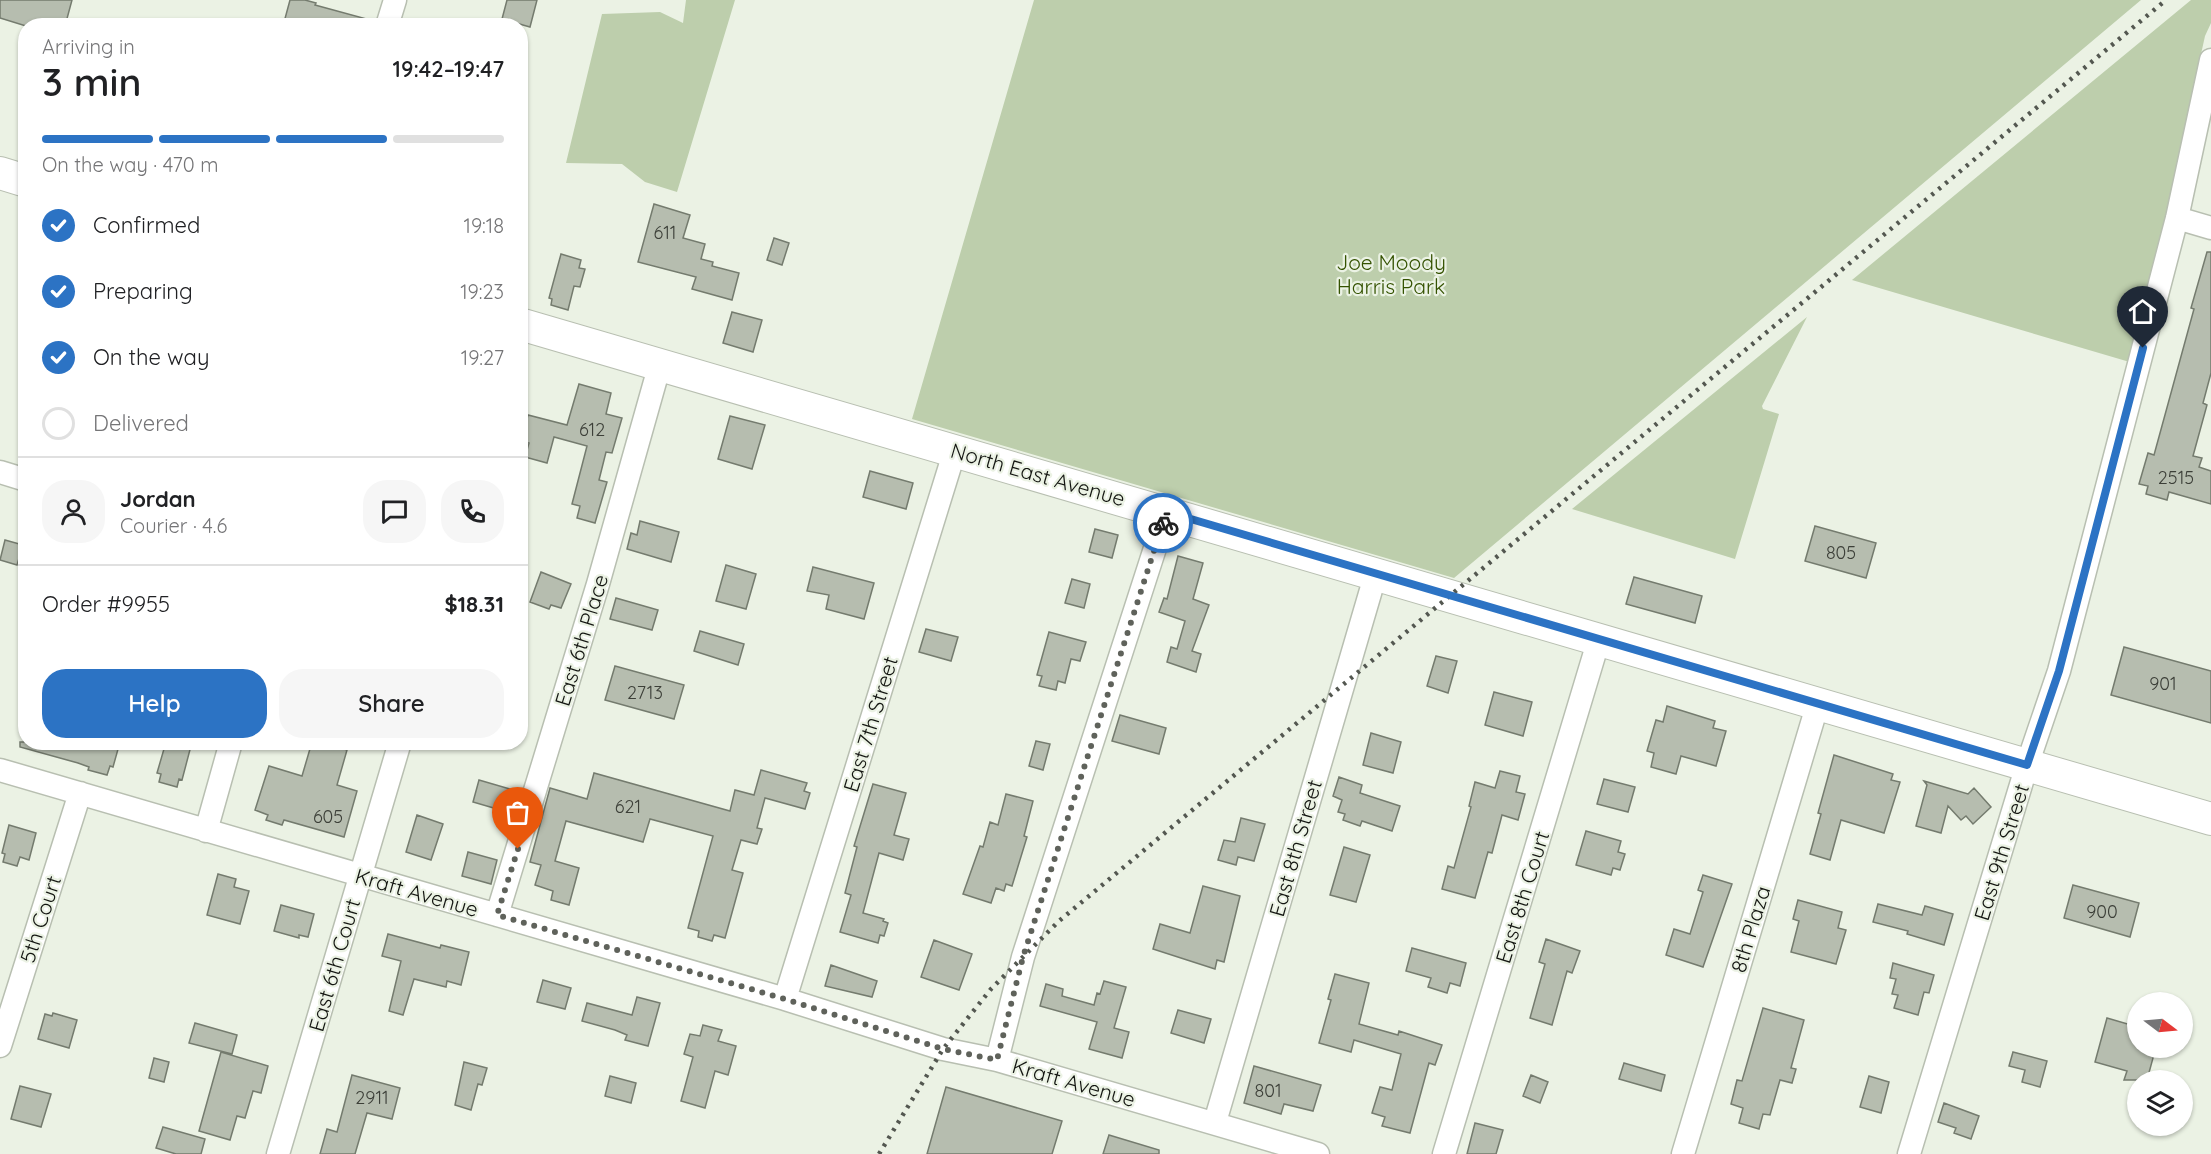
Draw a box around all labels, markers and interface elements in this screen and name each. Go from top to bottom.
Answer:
text: Arriving in [42,34,135,59]
text: 19:42–19:47 [393,55,504,83]
text: 3 min [42,57,141,106]
text: On the way · 470 m [42,152,218,177]
icon: check [42,209,75,242]
text: Confirmed [93,211,200,239]
text: 19:18 [464,213,504,238]
house number: 611 [654,221,676,244]
park label: Joe Moody Harris Park [1336,249,1446,299]
icon: check [42,275,75,308]
text: Preparing [93,277,193,305]
text: 19:23 [460,279,504,304]
pin [2117,286,2168,348]
icon: home [2126,295,2159,328]
icon: check [42,341,75,374]
text: On the way [93,343,209,371]
text: 19:27 [461,345,504,370]
text: Delivered [93,409,189,437]
house number: 612 [579,418,605,441]
street label: North East Avenue [948,437,1128,511]
house number: 2515 [2158,466,2194,489]
button: person [42,480,105,543]
button: chat [363,480,426,543]
button: phone [441,480,504,543]
text: Jordan [120,485,196,513]
courier [1133,493,1193,553]
icon: bike [1147,507,1180,540]
text: Courier · 4.6 [120,513,227,538]
house number: 805 [1826,541,1856,564]
street label: East 6th Place [549,571,613,709]
text: Order #9955 [42,590,170,618]
text: $18.31 [444,590,504,618]
street label: East 7th Street [837,653,903,795]
button: Help [42,669,267,738]
button: Share [279,669,504,738]
house number: 901 [2149,672,2177,695]
house number: 2713 [627,681,663,704]
street label: East 8th Street [1263,777,1327,919]
street label: East 9th Street [1968,781,2034,923]
pin [492,787,543,849]
house number: 621 [615,795,641,818]
icon: bag [501,796,534,829]
house number: 605 [313,805,343,828]
street label: East 8th Court [1490,828,1554,966]
street label: Kraft Avenue [352,862,482,922]
street label: 5th Court [14,872,66,966]
street label: 8th Plaza [1725,883,1775,975]
street label: East 6th Court [303,896,365,1034]
house number: 900 [2086,900,2118,923]
north arrow [2127,992,2193,1058]
map controls [2127,992,2193,1136]
street label: Kraft Avenue [1009,1052,1139,1112]
button: layers [2127,1070,2193,1136]
house number: 801 [1254,1079,1282,1102]
house number: 2911 [355,1086,389,1109]

